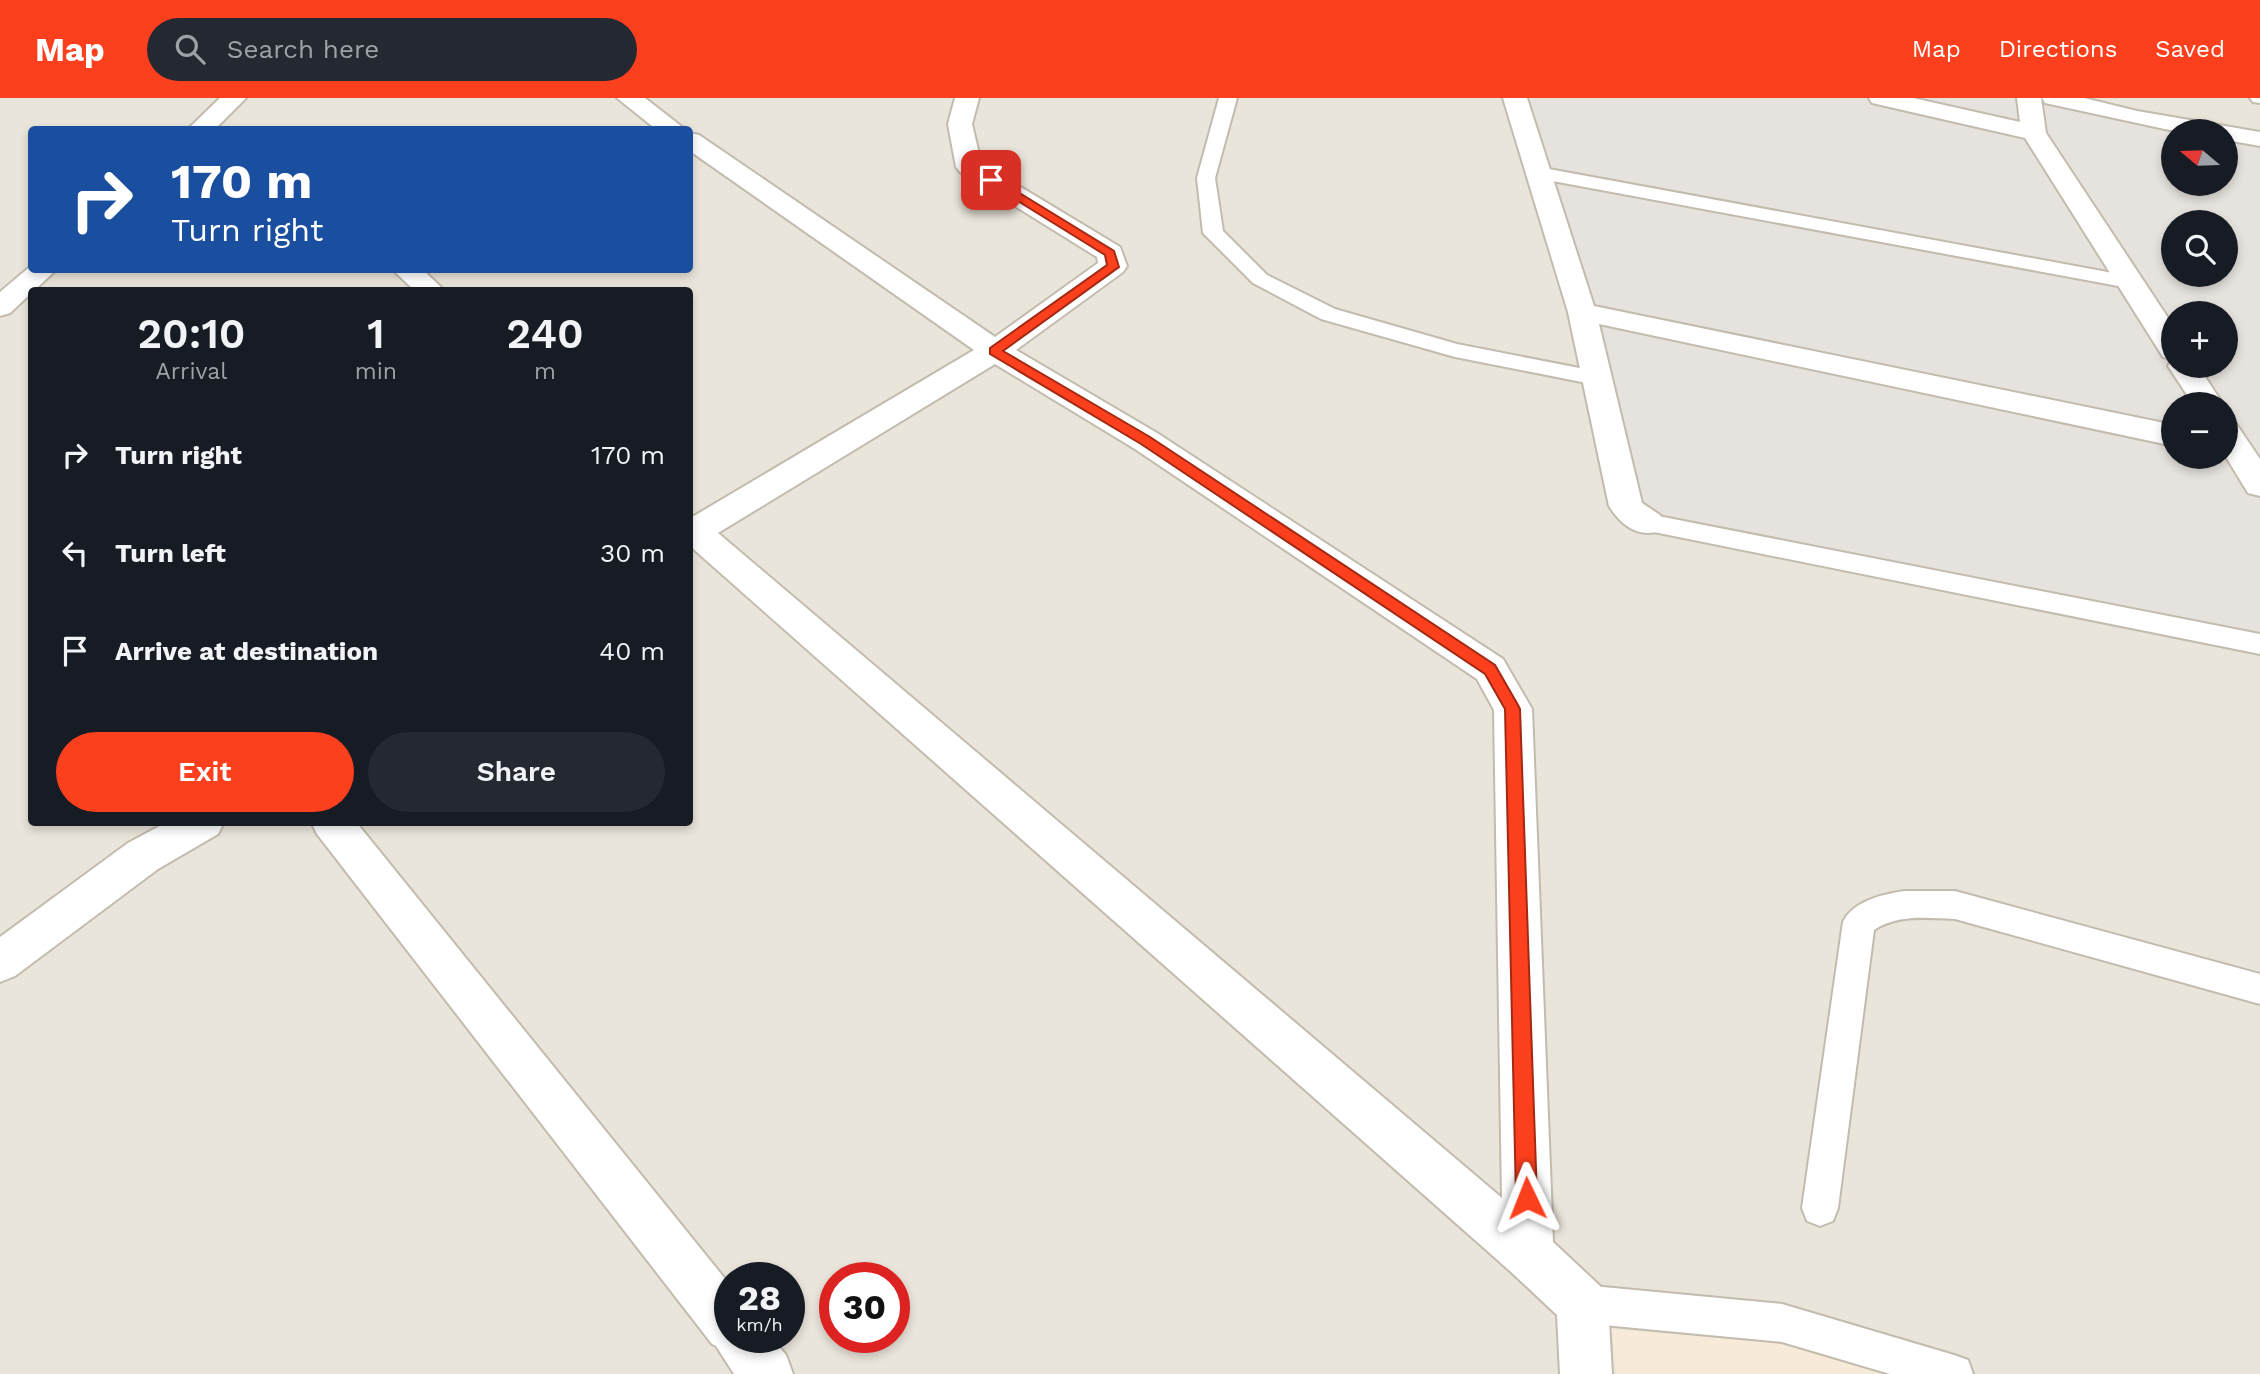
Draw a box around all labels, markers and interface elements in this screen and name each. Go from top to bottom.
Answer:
search box [147,18,637,81]
text: Map [35,30,105,69]
icon: search [171,30,209,68]
text: Search here [227,34,379,64]
text: Map [1912,35,1961,63]
text: Directions [1999,35,2117,63]
text: Saved [2155,35,2225,63]
north arrow [2161,119,2238,196]
map controls [2161,119,2238,469]
pin [961,150,1021,210]
text: 170 m [171,152,312,210]
icon: right [56,154,147,245]
icon: arrive [972,161,1010,199]
button: search [2161,210,2238,287]
text: Turn right [171,211,323,249]
button: + [2161,301,2238,378]
text: 20:10 [137,309,246,358]
text: 1 [367,309,385,358]
text: 240 [506,309,584,358]
text: Arrival [156,358,227,385]
text: min [355,358,397,385]
text: m [534,358,556,385]
button: − [2161,392,2238,469]
icon: right [56,436,94,474]
text: Turn right [115,440,242,470]
text: 170 m [591,440,665,470]
icon: left [56,534,94,572]
text: Turn left [115,538,226,568]
text: 30 m [600,538,665,568]
icon: arrive [56,632,94,670]
text: Arrive at destination [115,636,378,666]
text: 40 m [599,636,665,666]
button: Exit [56,732,354,812]
button: Share [368,732,665,812]
position arrow [1490,1161,1564,1235]
speed limit sign: 30 [819,1262,910,1353]
text: 28 [738,1277,781,1319]
text: km/h [736,1314,783,1335]

